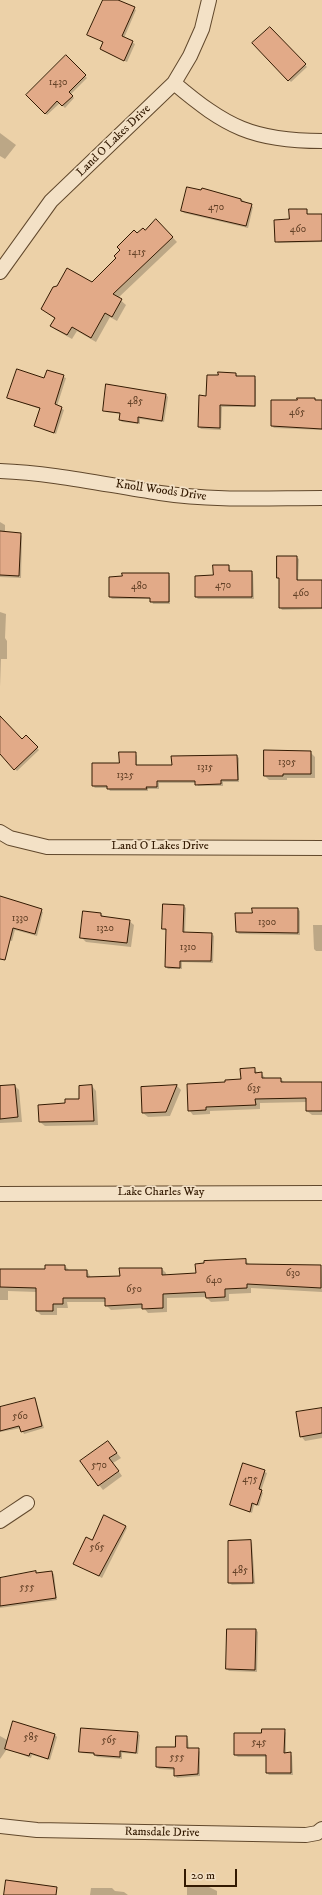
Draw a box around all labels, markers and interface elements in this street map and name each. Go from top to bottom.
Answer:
house number: 1430 [49,77,67,89]
street label: Land O Lakes Drive [74,102,154,180]
house number: 470 [208,202,224,214]
house number: 460 [290,224,306,236]
house number: 1415 [128,247,146,259]
house number: 485 [127,396,143,408]
house number: 465 [289,407,305,419]
street label: Knoll Woods Drive [115,477,207,505]
house number: 470 [215,580,231,592]
house number: 480 [131,581,147,593]
house number: 460 [293,588,309,600]
house number: 1305 [278,757,296,769]
house number: 1315 [197,762,213,774]
house number: 1325 [116,770,134,782]
street label: Land O Lakes Drive [111,840,209,854]
house number: 1330 [12,913,28,925]
house number: 1300 [258,917,276,929]
house number: 1320 [96,923,114,935]
house number: 1310 [180,942,196,954]
house number: 635 [247,1083,261,1095]
street label: Lake Charles Way [117,1186,205,1200]
house number: 630 [286,1268,300,1280]
house number: 640 [206,1275,222,1287]
house number: 650 [126,1284,142,1296]
house number: 560 [12,1411,28,1423]
house number: 570 [91,1460,107,1472]
house number: 475 [242,1474,258,1486]
house number: 565 [89,1542,105,1554]
house number: 485 [232,1565,248,1577]
house number: 555 [20,1582,34,1594]
house number: 585 [24,1732,38,1744]
house number: 565 [101,1735,117,1747]
house number: 545 [251,1737,267,1749]
house number: 555 [170,1752,184,1764]
street label: Ramsdale Drive [124,1825,200,1841]
scale bar [186,1861,239,1887]
text: 20 m [191,1868,215,1883]

